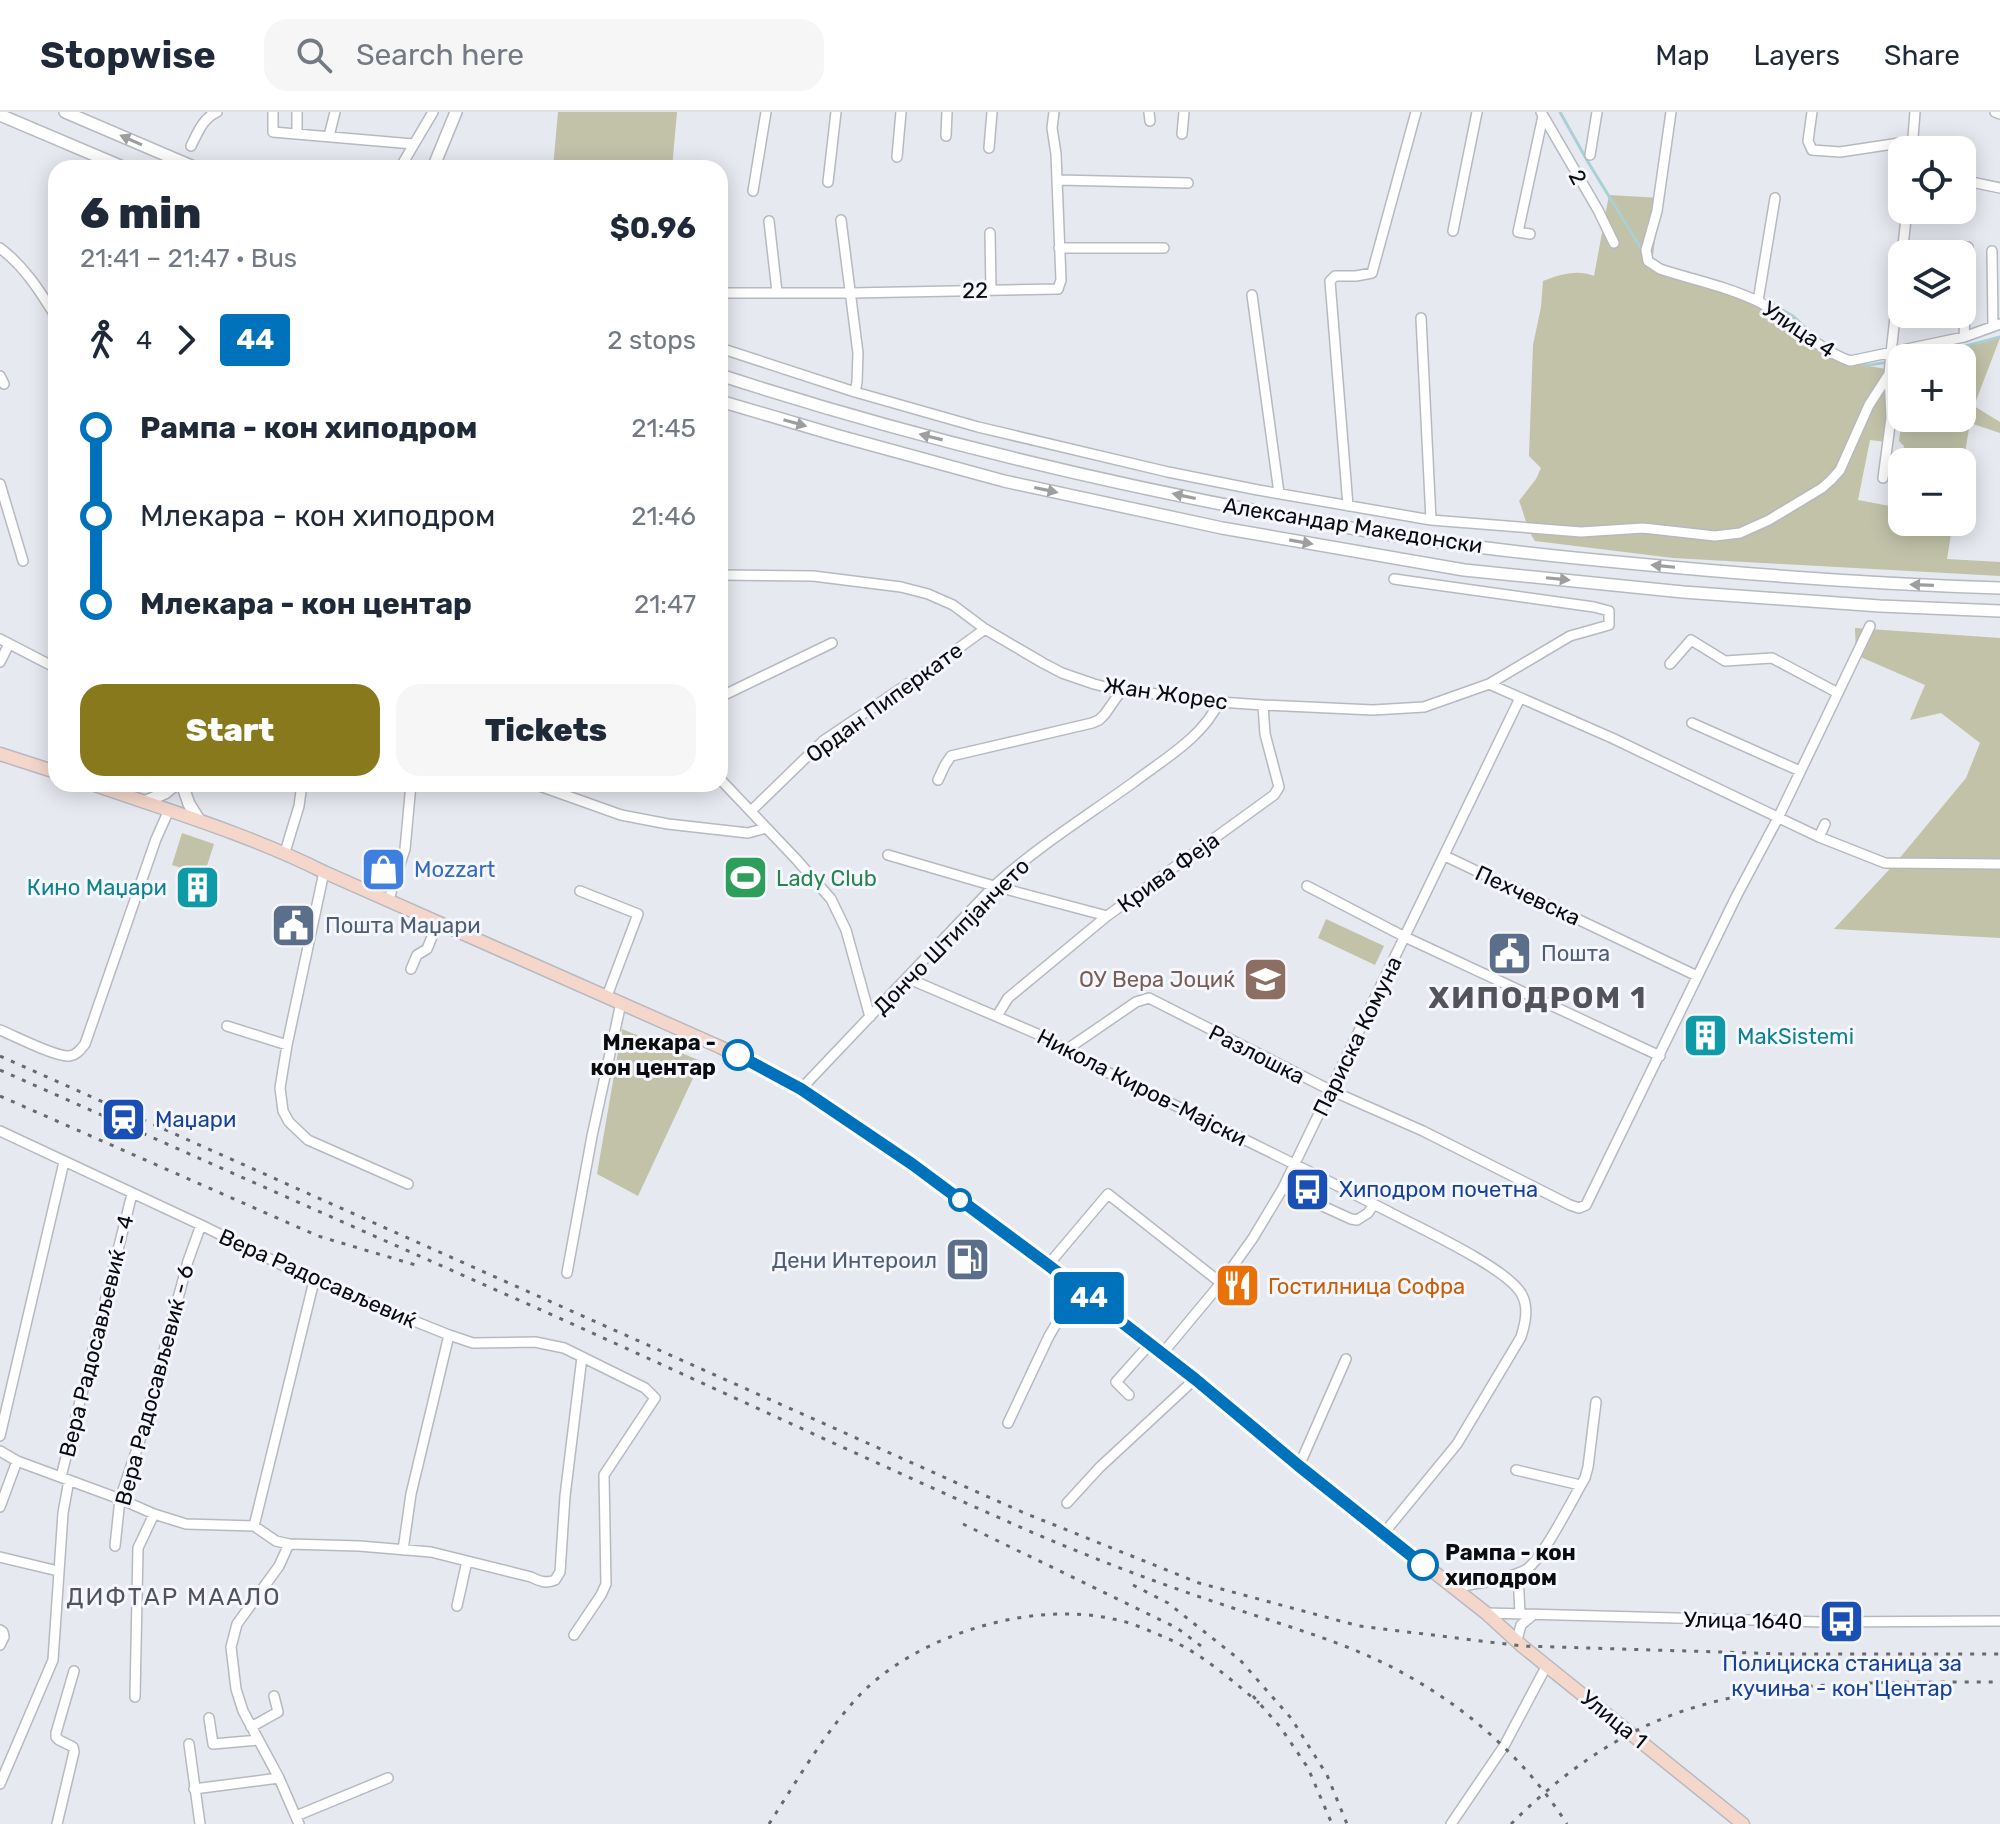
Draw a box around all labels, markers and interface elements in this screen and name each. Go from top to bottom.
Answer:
search box [264,19,824,91]
text: Stopwise [40,32,216,78]
icon: search [292,33,336,77]
text: Search here [356,37,524,73]
text: Map [1655,39,1710,72]
text: Layers [1754,39,1840,72]
text: Share [1884,39,1960,72]
one-way arrow [119,133,142,146]
map controls [1888,136,1976,536]
button: locate [1888,136,1976,224]
street label: 2 [1563,165,1593,189]
text: 6 min [80,187,201,239]
text: $0.96 [610,210,696,246]
button: layers [1888,240,1976,328]
text: 21:41 – 21:47 · Bus [80,243,297,274]
street label: 22 [962,277,988,304]
street label: Улица 4 [1757,295,1840,364]
icon: walk [80,318,124,362]
icon: forward [164,318,208,362]
text: 44 [236,323,274,356]
text: 4 [136,325,152,356]
text: 2 stops [607,325,696,356]
button: + [1888,344,1976,432]
text: Рампа - кон хиподром [140,410,477,446]
text: 21:45 [631,413,696,444]
one-way arrow [783,417,807,430]
one-way arrow [918,431,943,443]
button: − [1888,448,1976,536]
one-way arrow [1034,484,1059,497]
one-way arrow [1172,489,1197,502]
street label: Александар Македонски [1221,492,1485,559]
text: Млекара - кон хиподром [140,498,496,534]
text: 21:46 [631,501,696,532]
one-way arrow [1288,536,1313,548]
one-way arrow [1650,560,1675,573]
one-way arrow [1546,573,1571,586]
one-way arrow [1909,579,1934,592]
text: Млекара - кон центар [140,586,472,622]
text: 21:47 [634,589,696,620]
street label: Ордан Пиперкате [801,636,968,768]
street label: Жан Жорес [1102,671,1230,716]
button: Start [80,684,380,776]
button: Tickets [396,684,696,776]
street label: Крива Феја [1112,826,1225,918]
shop icon: Mozzart [359,845,407,893]
street label: Дончо Штипјанчето [868,853,1035,1020]
sports icon: Lady Club [721,854,769,902]
place label: Mozzart [414,856,496,883]
street label: Пехчевска [1471,859,1585,932]
building icon: Кино Маџари [174,863,222,911]
place label: Lady Club [776,865,877,892]
place label: Кино Маџари [27,874,167,901]
public building icon: Пошта Маџари [270,901,318,949]
place label: Пошта Маџари [325,912,481,939]
public building icon: Пошта [1486,929,1534,977]
place label: Пошта [1541,940,1610,967]
street label: Париска Комуна [1307,952,1408,1121]
school or university icon: ОУ Вера Јоциќ [1242,955,1290,1003]
place label: ОУ Вера Јоциќ [1079,966,1235,993]
district label: ХИПОДРОМ 1 [1428,980,1648,1016]
building icon: MakSistemi [1682,1012,1730,1060]
street label: Разлошка [1204,1019,1309,1090]
street label: Никола Киров-Мајски [1032,1023,1251,1152]
place label: MakSistemi [1737,1023,1854,1050]
place label: Млекара - кон центар [591,1029,716,1081]
marker: Млекара - кон центар [723,1040,753,1070]
station icon: Маџари [100,1095,148,1143]
place label: Маџари [155,1106,236,1133]
bus stop icon: Хиподром почетна [1284,1165,1332,1213]
place label: Хиподром почетна [1339,1176,1538,1203]
unlabelled marker [949,1189,971,1211]
street label: Вера Радосављевиќ - 4 [53,1212,140,1460]
street label: Вера Радосављевиќ [215,1223,421,1334]
fuel station icon: Дени Интероил [944,1236,992,1284]
place label: Дени Интероил [772,1247,937,1274]
street label: Вера Радосављевиќ - 6 [109,1262,200,1508]
restaurant icon: Гостилница Софра [1213,1262,1261,1310]
line badge: 44 [1053,1272,1125,1324]
place label: Гостилница Софра [1268,1273,1465,1300]
text: 44 [1070,1281,1108,1314]
place label: Рампа - кон хиподром [1445,1539,1576,1591]
marker: Рампа - кон хиподром [1408,1550,1438,1580]
district label: ДИФТАР МААЛО [67,1583,282,1611]
bus stop icon: Полициска станица за кучиња - кон Центар [1818,1598,1866,1646]
street label: Улица 1640 [1683,1606,1803,1635]
place label: Полициска станица за кучиња - кон Центар [1722,1650,1962,1702]
street label: Улица 1 [1575,1684,1652,1754]

